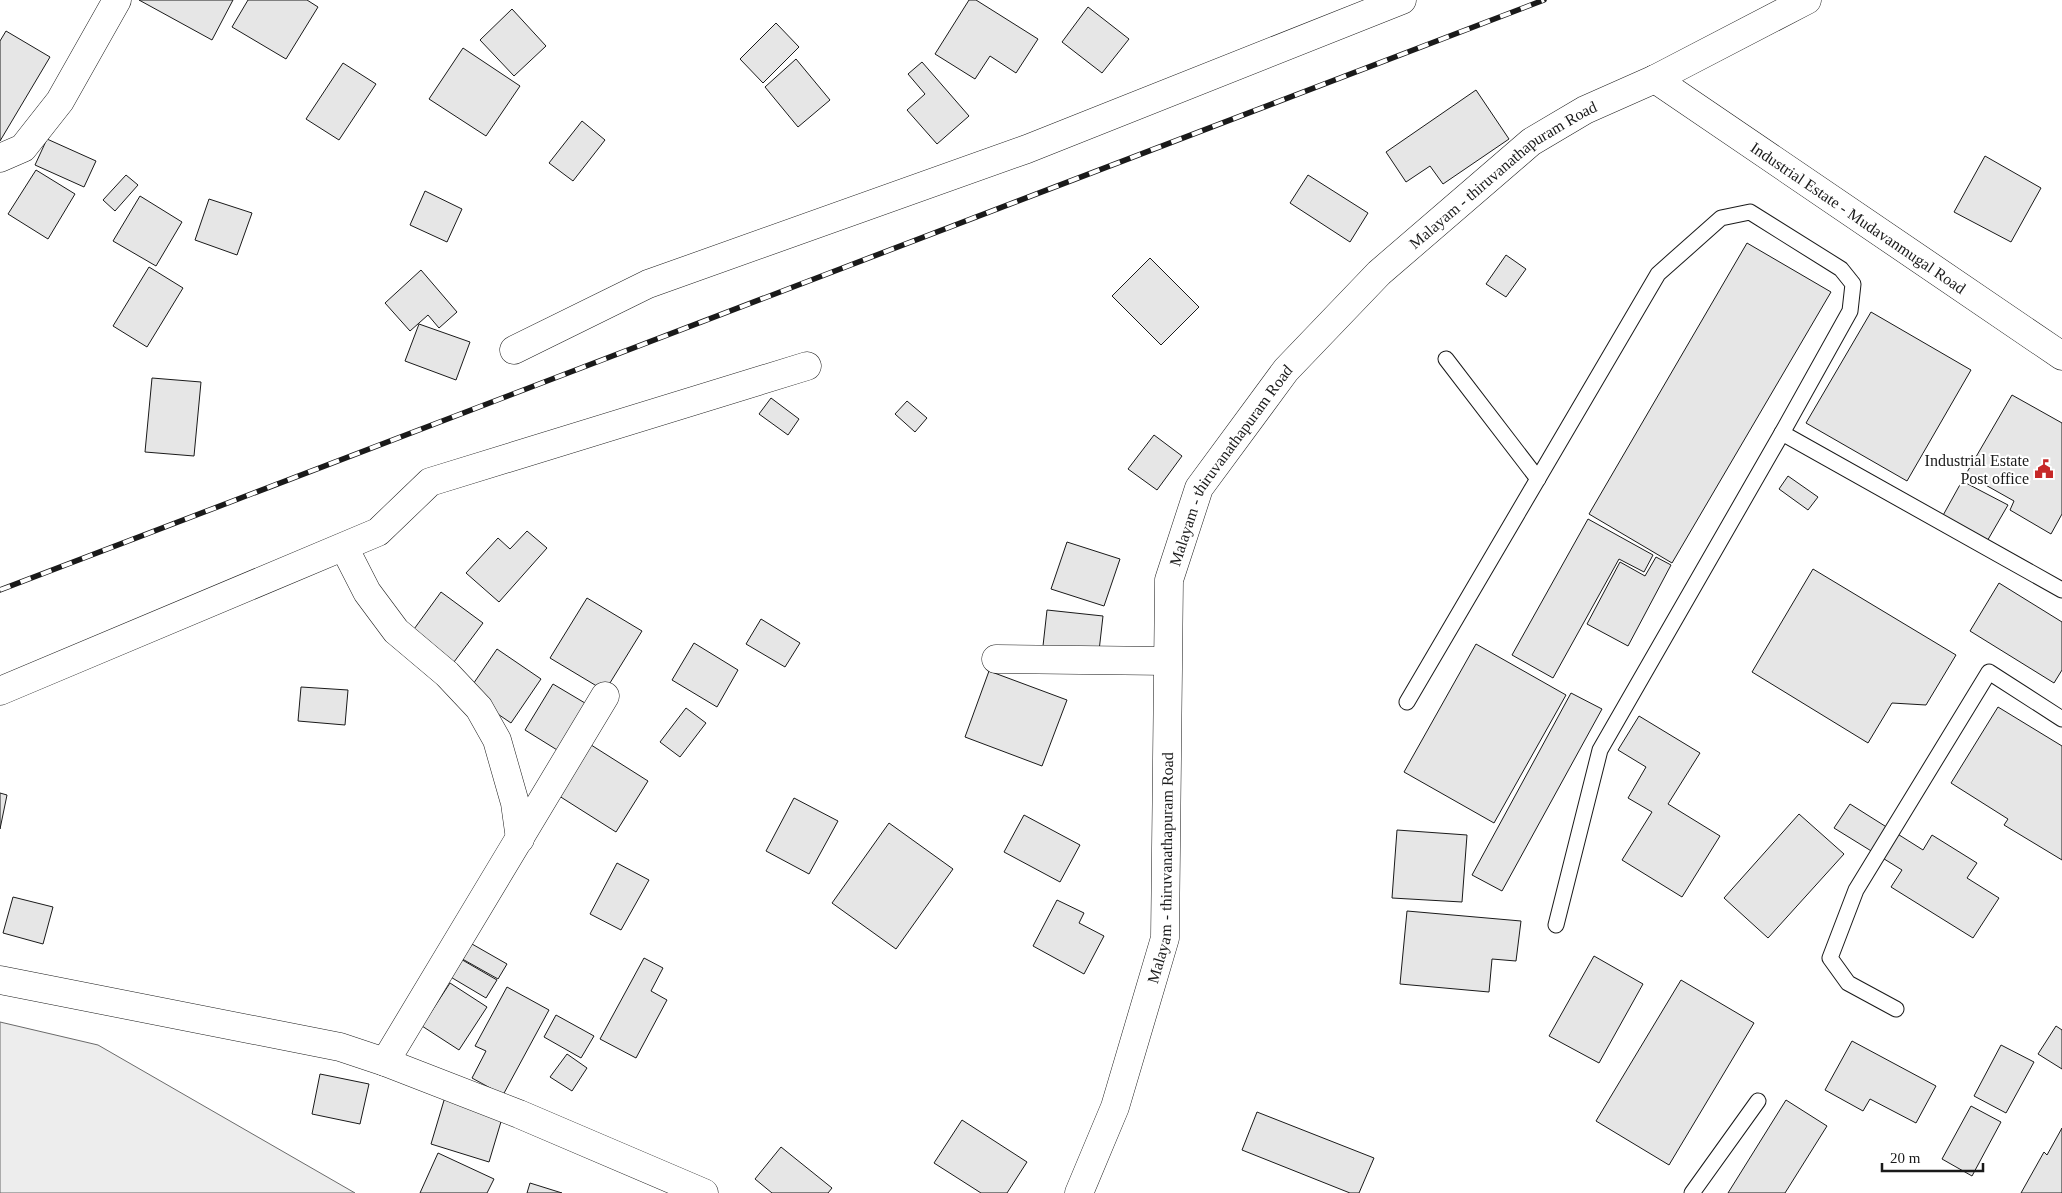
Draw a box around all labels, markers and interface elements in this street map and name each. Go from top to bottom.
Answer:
street label: Malayam - thiruvanathapuram Road [1406,98,1599,252]
street label: Industrial Estate - Mudavanmugal Road [1747,139,1969,297]
street label: Malayam - thiruvanathapuram Road [1166,361,1296,568]
place label: Industrial Estate Post office [1925,452,2029,487]
public building icon: Industrial Estate Post office [2033,458,2055,480]
street label: Malayam - thiruvanathapuram Road [1144,752,1176,985]
scale bar [1882,1140,1983,1172]
text: 20 m [1890,1150,1921,1166]

